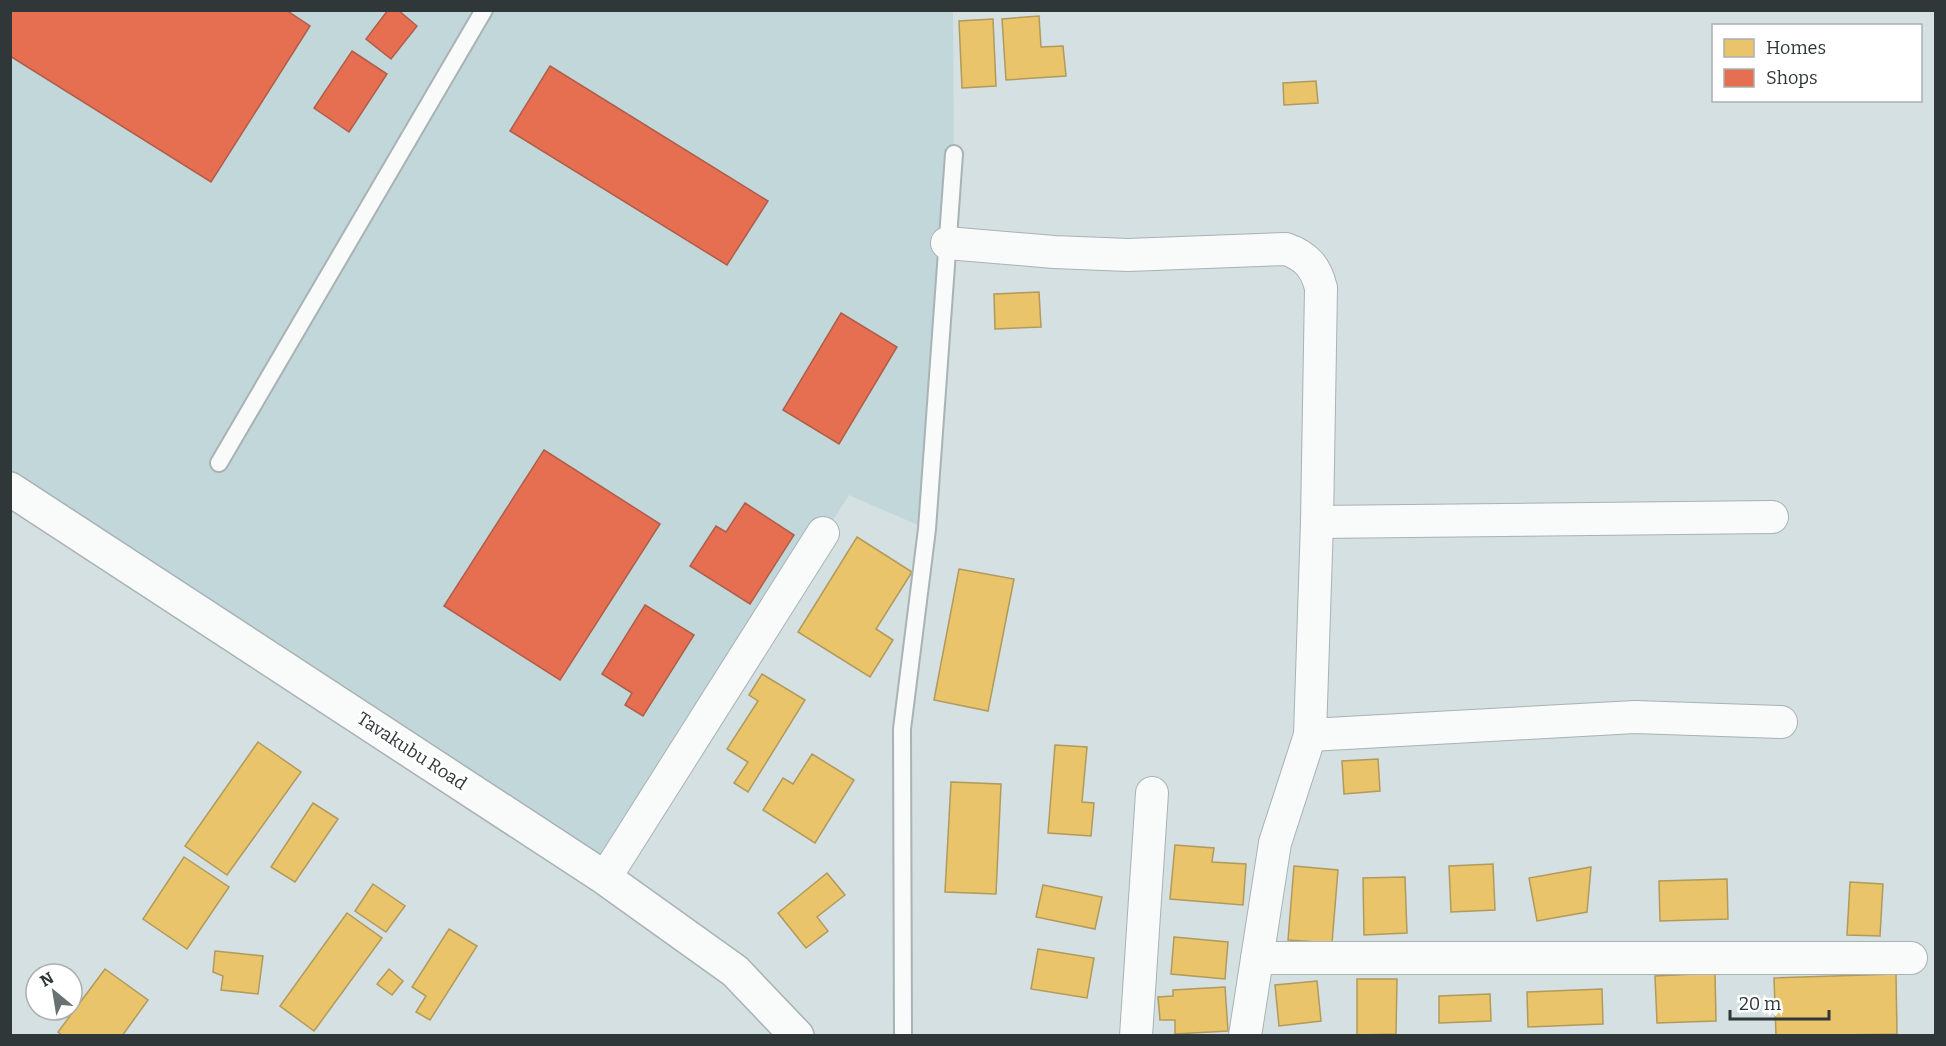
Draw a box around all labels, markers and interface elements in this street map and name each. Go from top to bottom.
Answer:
legend [1712,24,1922,102]
text: Homes [1766,37,1826,59]
text: Shops [1766,67,1818,89]
street label: Tavakubu Road [353,707,471,795]
north arrow [24,962,84,1022]
text: N [37,968,57,991]
scale bar [1730,983,1829,1021]
text: 20 m [1739,993,1781,1015]

